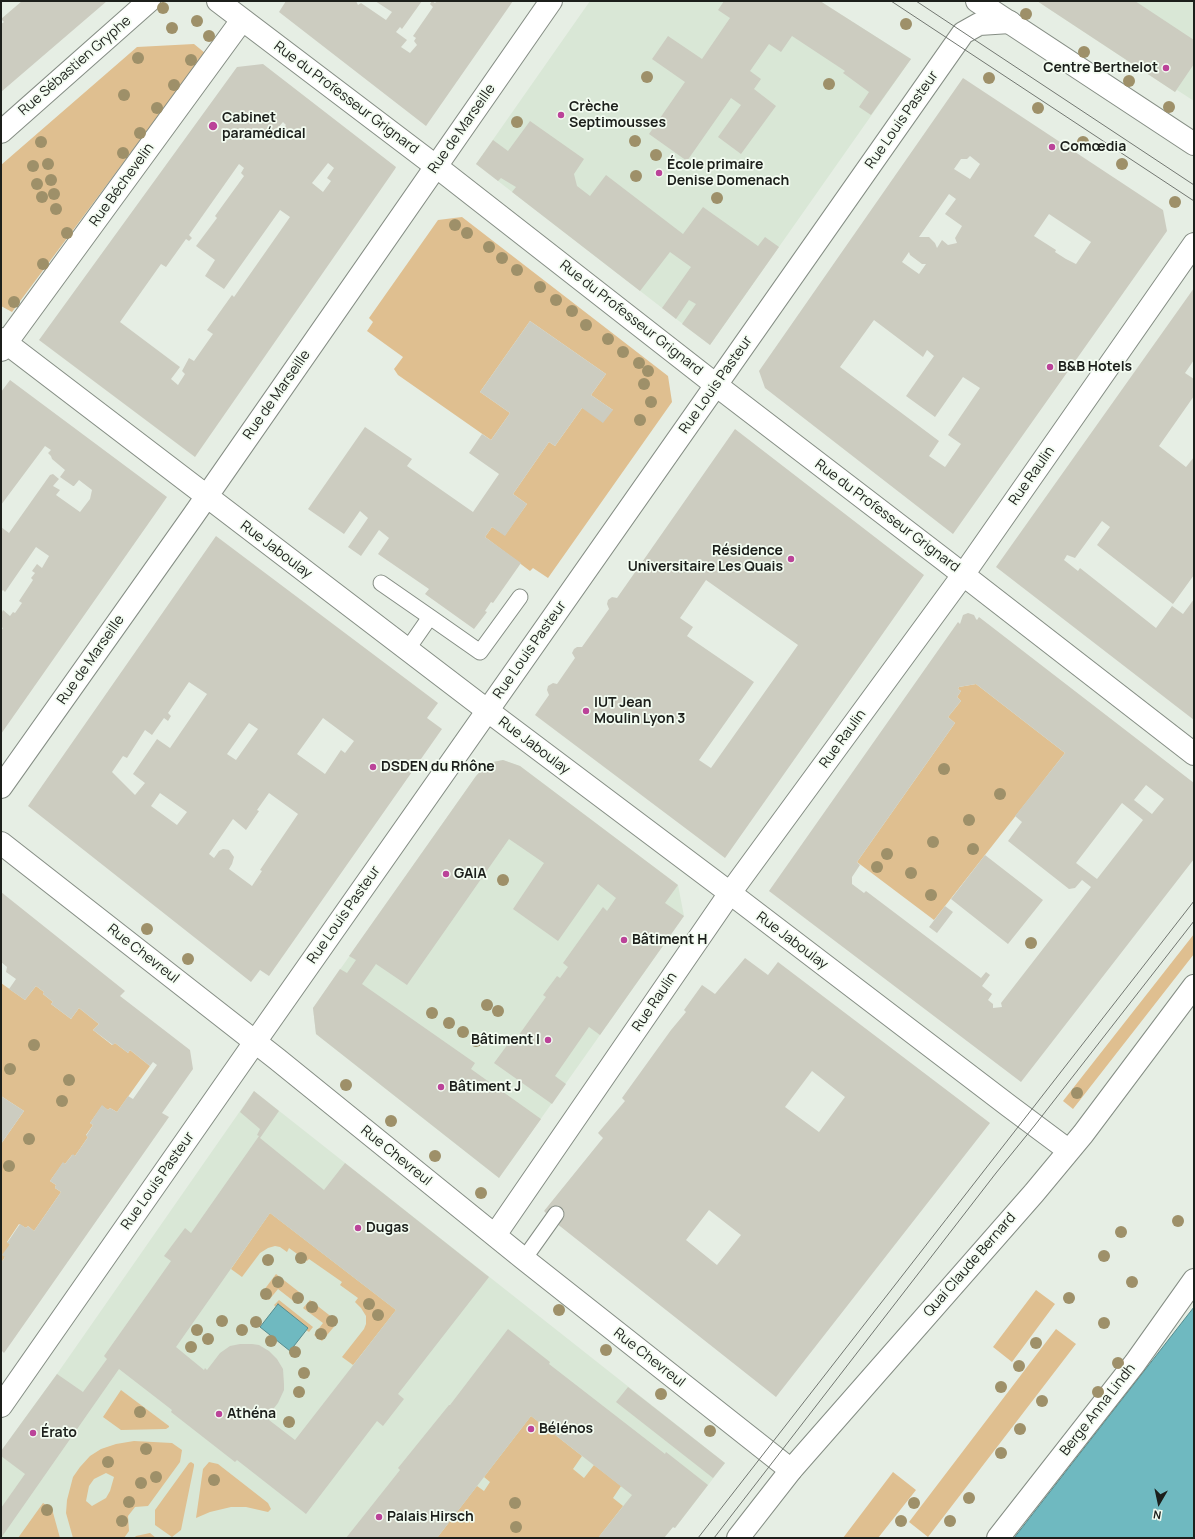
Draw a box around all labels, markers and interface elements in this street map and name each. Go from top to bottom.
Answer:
street label: Rue Sébastien Gryphe [15,13,135,119]
street label: Rue du Professeur Grignard [270,38,422,158]
place label: Centre Berthelot [1043,60,1158,76]
marker: Centre Berthelot [1161,63,1171,73]
street label: Rue Louis Pasteur [862,68,942,172]
street label: Rue de Marseille [425,81,499,177]
place label: Crèche Septimousses [569,99,666,132]
place label: Cabinet paramédical [222,110,306,142]
marker: Crèche Septimousses [556,110,566,120]
marker: Cabinet paramédical [207,120,219,132]
place label: Comœdia [1060,139,1126,155]
street label: Rue Béchevelin [86,140,158,230]
marker: Comœdia [1047,142,1057,152]
place label: École primaire Denise Domenach [667,157,789,190]
marker: École primaire Denise Domenach [654,168,664,178]
street label: Rue du Professeur Grignard [556,257,706,379]
street label: Rue Louis Pasteur [676,333,756,437]
street label: Rue de Marseille [240,347,314,443]
place label: B&B Hotels [1058,359,1132,375]
marker: B&B Hotels [1045,362,1055,372]
street label: Rue Raulin [1006,443,1058,509]
street label: Rue du Professeur Grignard [811,456,963,576]
street label: Rue Jaboulay [237,518,315,582]
place label: Résidence Universitaire Les Quais [628,543,783,576]
marker: Résidence Universitaire Les Quais [786,554,796,564]
street label: Rue Louis Pasteur [490,598,570,702]
street label: Rue de Marseille [54,612,128,708]
place label: IUT Jean Moulin Lyon 3 [594,695,685,728]
marker: IUT Jean Moulin Lyon 3 [581,706,591,716]
street label: Rue Raulin [816,707,870,771]
street label: Rue Jaboulay [495,714,573,778]
place label: DSDEN du Rhône [381,759,495,775]
marker: DSDEN du Rhône [368,762,378,772]
street label: Rue Louis Pasteur [304,863,384,967]
place label: GAIA [454,866,487,882]
marker: GAIA [441,869,451,879]
street label: Rue Jaboulay [753,909,831,973]
street label: Rue Chevreul [104,921,182,987]
place label: Bâtiment H [632,932,707,948]
marker: Bâtiment H [619,935,629,945]
street label: Rue Raulin [629,969,681,1035]
place label: Bâtiment I [471,1032,540,1048]
marker: Bâtiment I [543,1035,553,1045]
place label: Bâtiment J [449,1079,521,1095]
marker: Bâtiment J [436,1082,446,1092]
street label: Rue Chevreul [357,1122,435,1190]
street label: Rue Louis Pasteur [118,1129,198,1233]
street label: Quai Claude Bernard [920,1210,1020,1320]
place label: Dugas [366,1220,409,1236]
marker: Dugas [353,1223,363,1233]
street label: Rue Chevreul [610,1325,688,1391]
street label: Berge Anna Lindh [1057,1361,1139,1459]
place label: Athéna [227,1406,276,1422]
marker: Athéna [214,1409,224,1419]
place label: Bélénos [539,1421,593,1437]
marker: Bélénos [526,1424,536,1434]
place label: Érato [41,1425,77,1441]
marker: Érato [28,1428,38,1438]
north arrow [1139,1483,1179,1523]
text: N [1152,1507,1162,1523]
place label: Palais Hirsch [387,1509,474,1525]
marker: Palais Hirsch [374,1512,384,1522]

